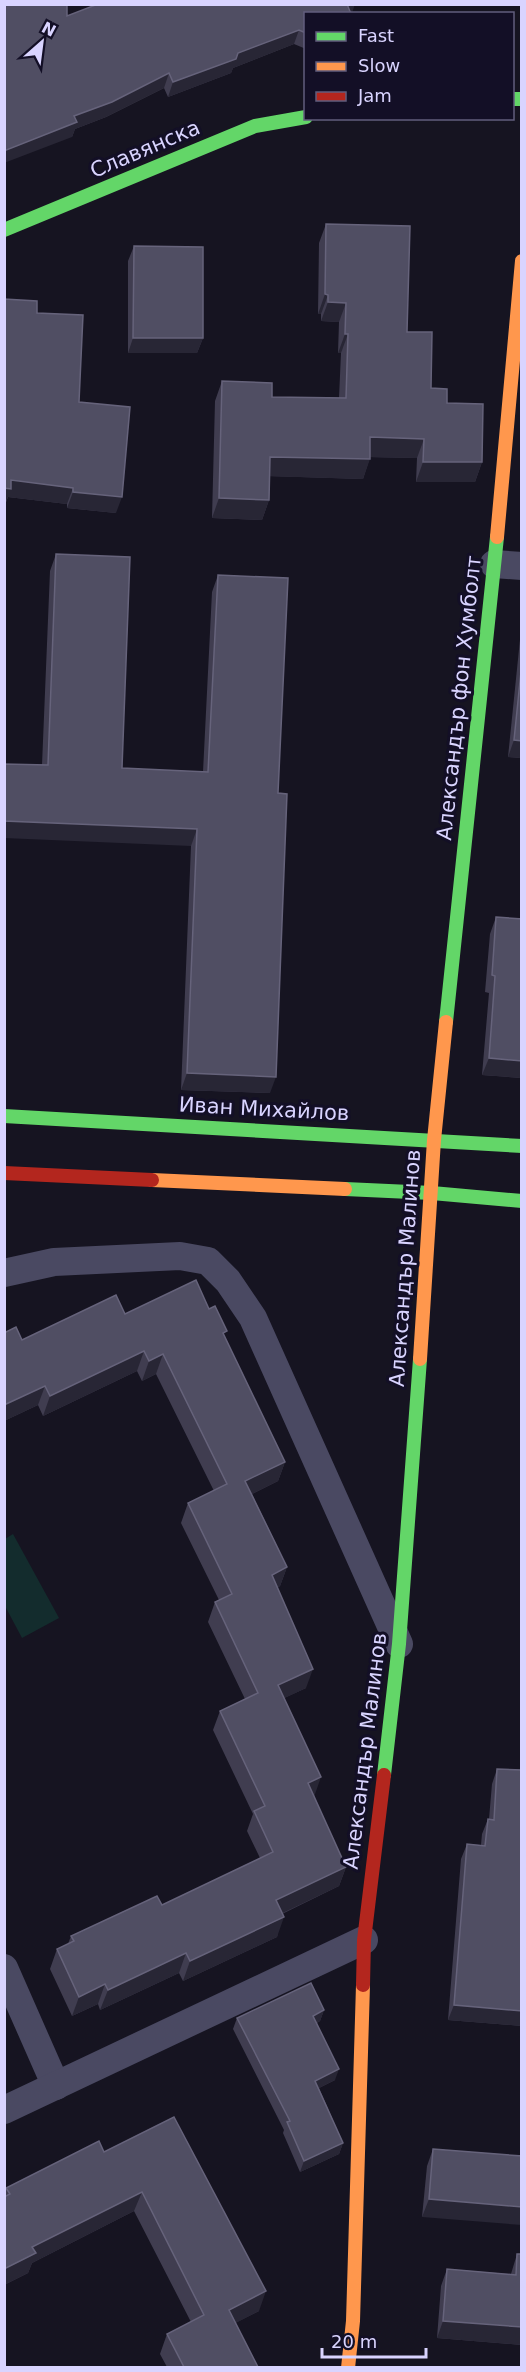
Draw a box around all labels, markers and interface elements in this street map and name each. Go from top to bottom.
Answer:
north arrow [12,12,72,72]
legend [304,12,514,120]
text: N [38,18,59,41]
text: Fast [358,25,394,46]
text: Slow [358,55,400,76]
text: Jam [357,85,392,106]
street label: Славянска [87,115,203,183]
street label: Александър фон Хумболт [432,554,486,842]
street label: Иван Михайлов [178,1093,350,1125]
street label: Александър Малинов [385,1148,425,1388]
street label: Александър Малинов [339,1631,391,1871]
scale bar [322,2321,426,2359]
text: 20 m [331,2331,377,2352]

